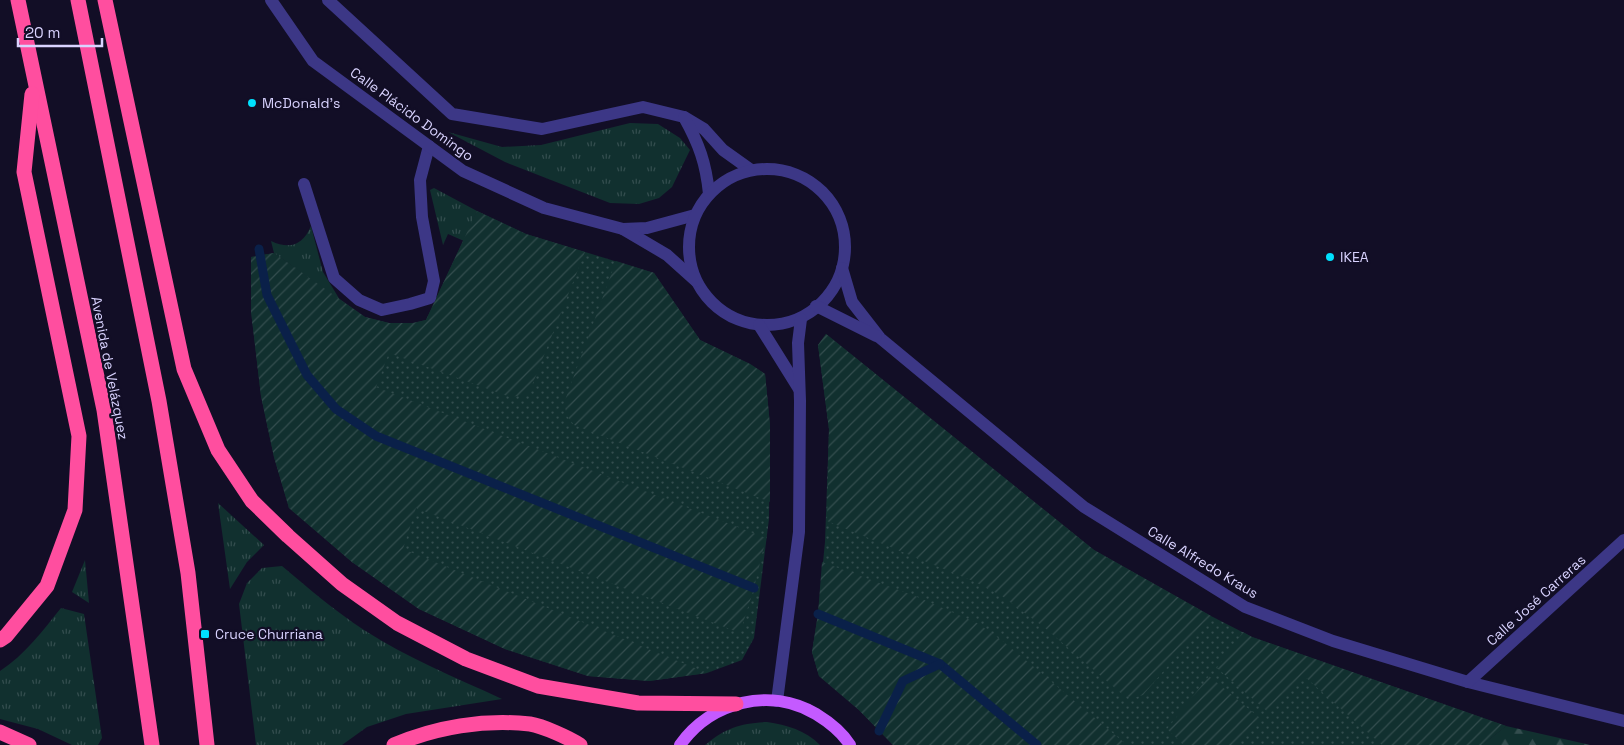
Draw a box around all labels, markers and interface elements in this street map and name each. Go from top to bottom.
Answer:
scale bar [18,15,101,47]
text: 20 m [25,23,60,42]
street label: Calle Plácido Domingo [347,63,477,165]
place label: McDonald's [262,94,340,112]
marker: McDonald's [246,97,258,109]
place label: IKEA [1340,248,1369,266]
marker: IKEA [1324,251,1336,263]
street label: Avenida de Velázquez [87,295,133,441]
street label: Calle Alfredo Kraus [1144,522,1262,602]
street label: Calle José Carreras [1483,551,1589,649]
place label: Cruce Churriana [215,625,323,643]
marker: Cruce Churriana [199,628,211,640]

